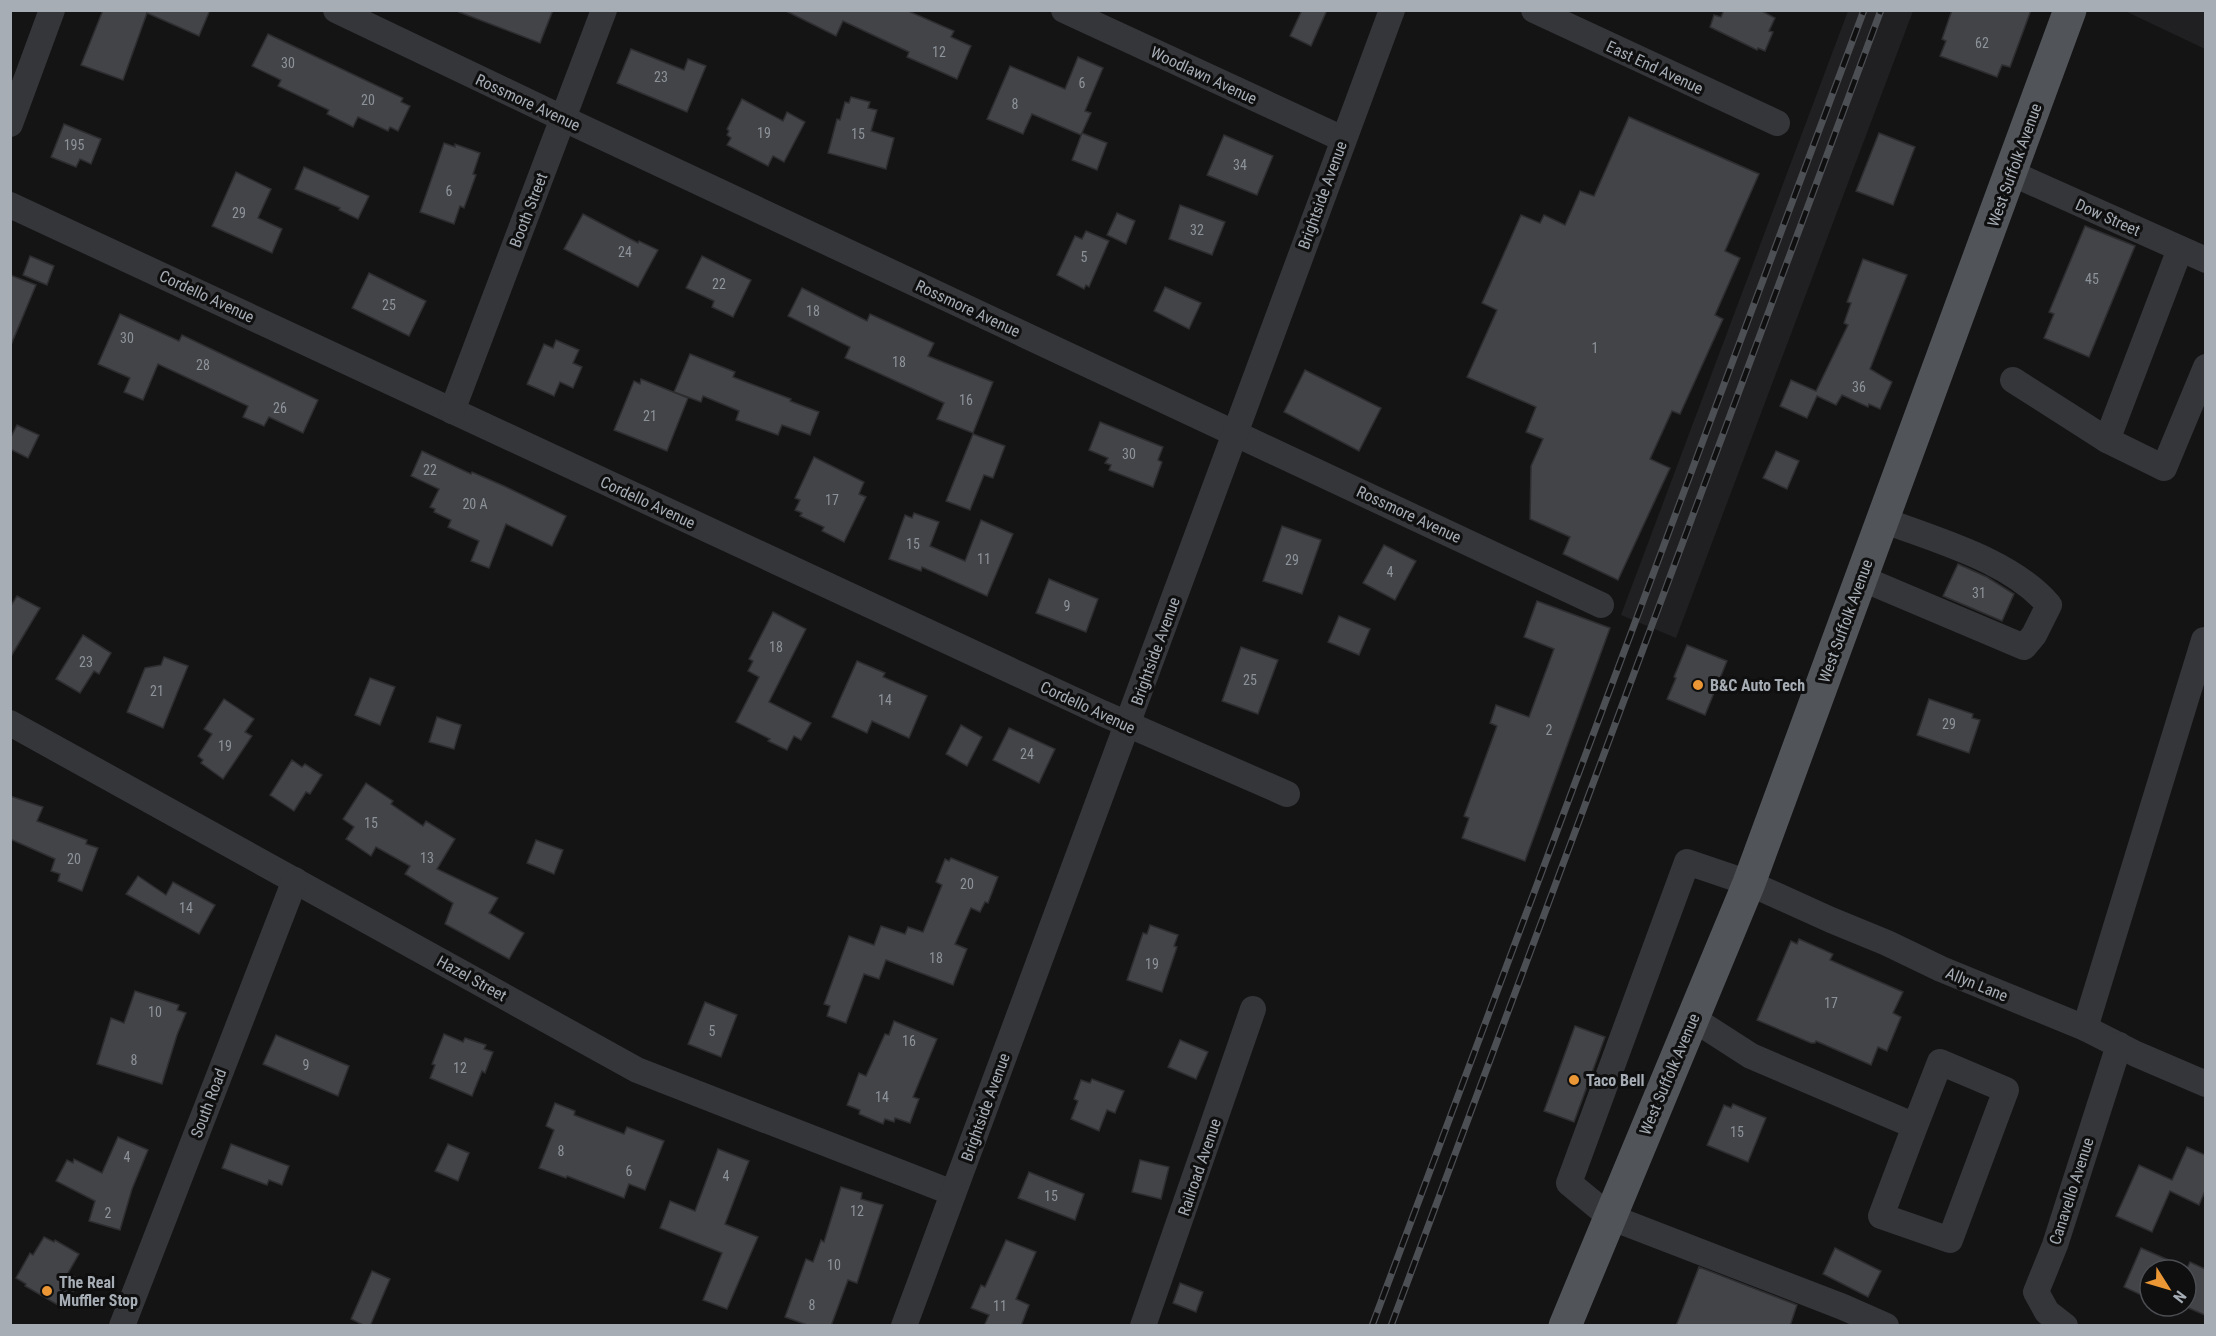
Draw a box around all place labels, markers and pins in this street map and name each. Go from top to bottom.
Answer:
place label: B&C Auto Tech [1710,676,1805,695]
marker: B&C Auto Tech [1691,678,1705,692]
place label: Taco Bell [1586,1071,1645,1090]
marker: Taco Bell [1567,1073,1581,1087]
place label: The Real Muffler Stop [59,1273,138,1310]
marker: The Real Muffler Stop [40,1284,54,1298]

